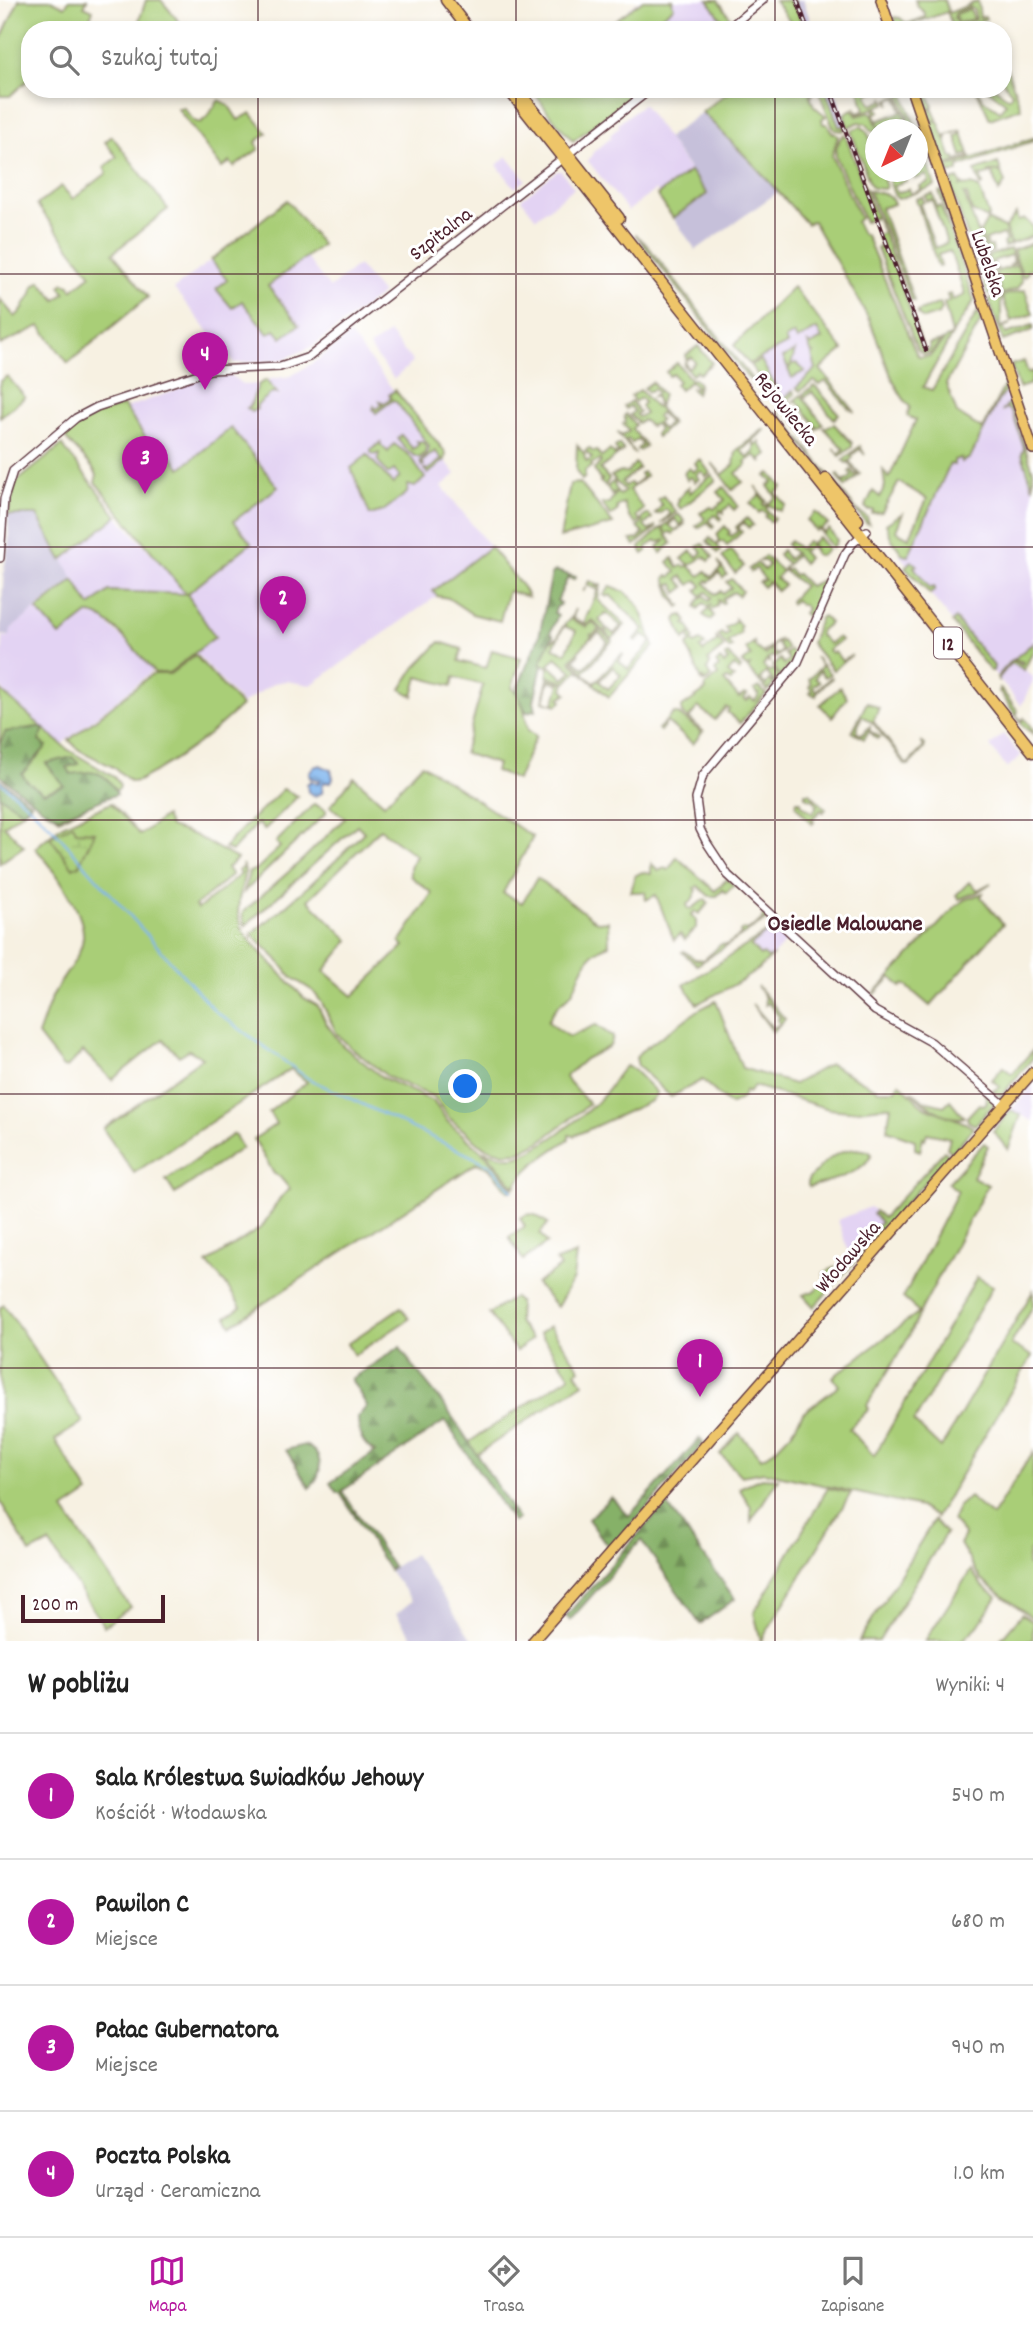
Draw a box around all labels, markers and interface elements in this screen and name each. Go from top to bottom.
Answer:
search box [21,21,1012,98]
icon: search [45,41,83,79]
text: Szukaj tutaj [101,41,219,78]
north arrow [865,119,928,182]
street label: Szpitalna [404,200,481,270]
street label: Lubelska [961,227,1012,302]
pin: 4 [182,332,228,390]
street label: Rejowiecka [745,366,825,454]
pin: 3 [122,436,168,494]
pin: 2 [260,576,306,634]
road number: 12 [934,628,962,658]
district label: Osiedle Malowane [767,909,923,942]
your location [448,1069,482,1103]
street label: Włodawska [809,1214,890,1301]
pin: 1 [677,1339,723,1397]
scale bar [21,1592,164,1624]
text: 200 m [32,1593,78,1620]
text: W pobliżu [28,1665,129,1708]
text: Wyniki: 4 [935,1670,1005,1703]
text: Sala Królestwa Swiadków Jehowy [95,1761,423,1798]
text: 1 [48,1780,54,1813]
text: 540 m [951,1780,1005,1813]
text: Kościół · Włodawska [95,1798,267,1831]
text: Pawilon C [95,1887,189,1924]
text: 2 [46,1906,56,1939]
text: 680 m [951,1906,1005,1939]
text: Miejsce [95,1924,158,1957]
text: Pałac Gubernatora [95,2013,278,2050]
text: 3 [46,2032,56,2065]
text: 940 m [951,2032,1005,2065]
text: Miejsce [95,2050,158,2083]
text: Poczta Polska [95,2139,230,2176]
text: 4 [46,2158,56,2191]
text: 1.0 km [953,2158,1005,2191]
text: Urząd · Ceramiczna [95,2176,260,2209]
tab: Mapa [148,2252,186,2321]
tab: Trasa [483,2252,524,2321]
tab: Zapisane [821,2252,884,2321]

